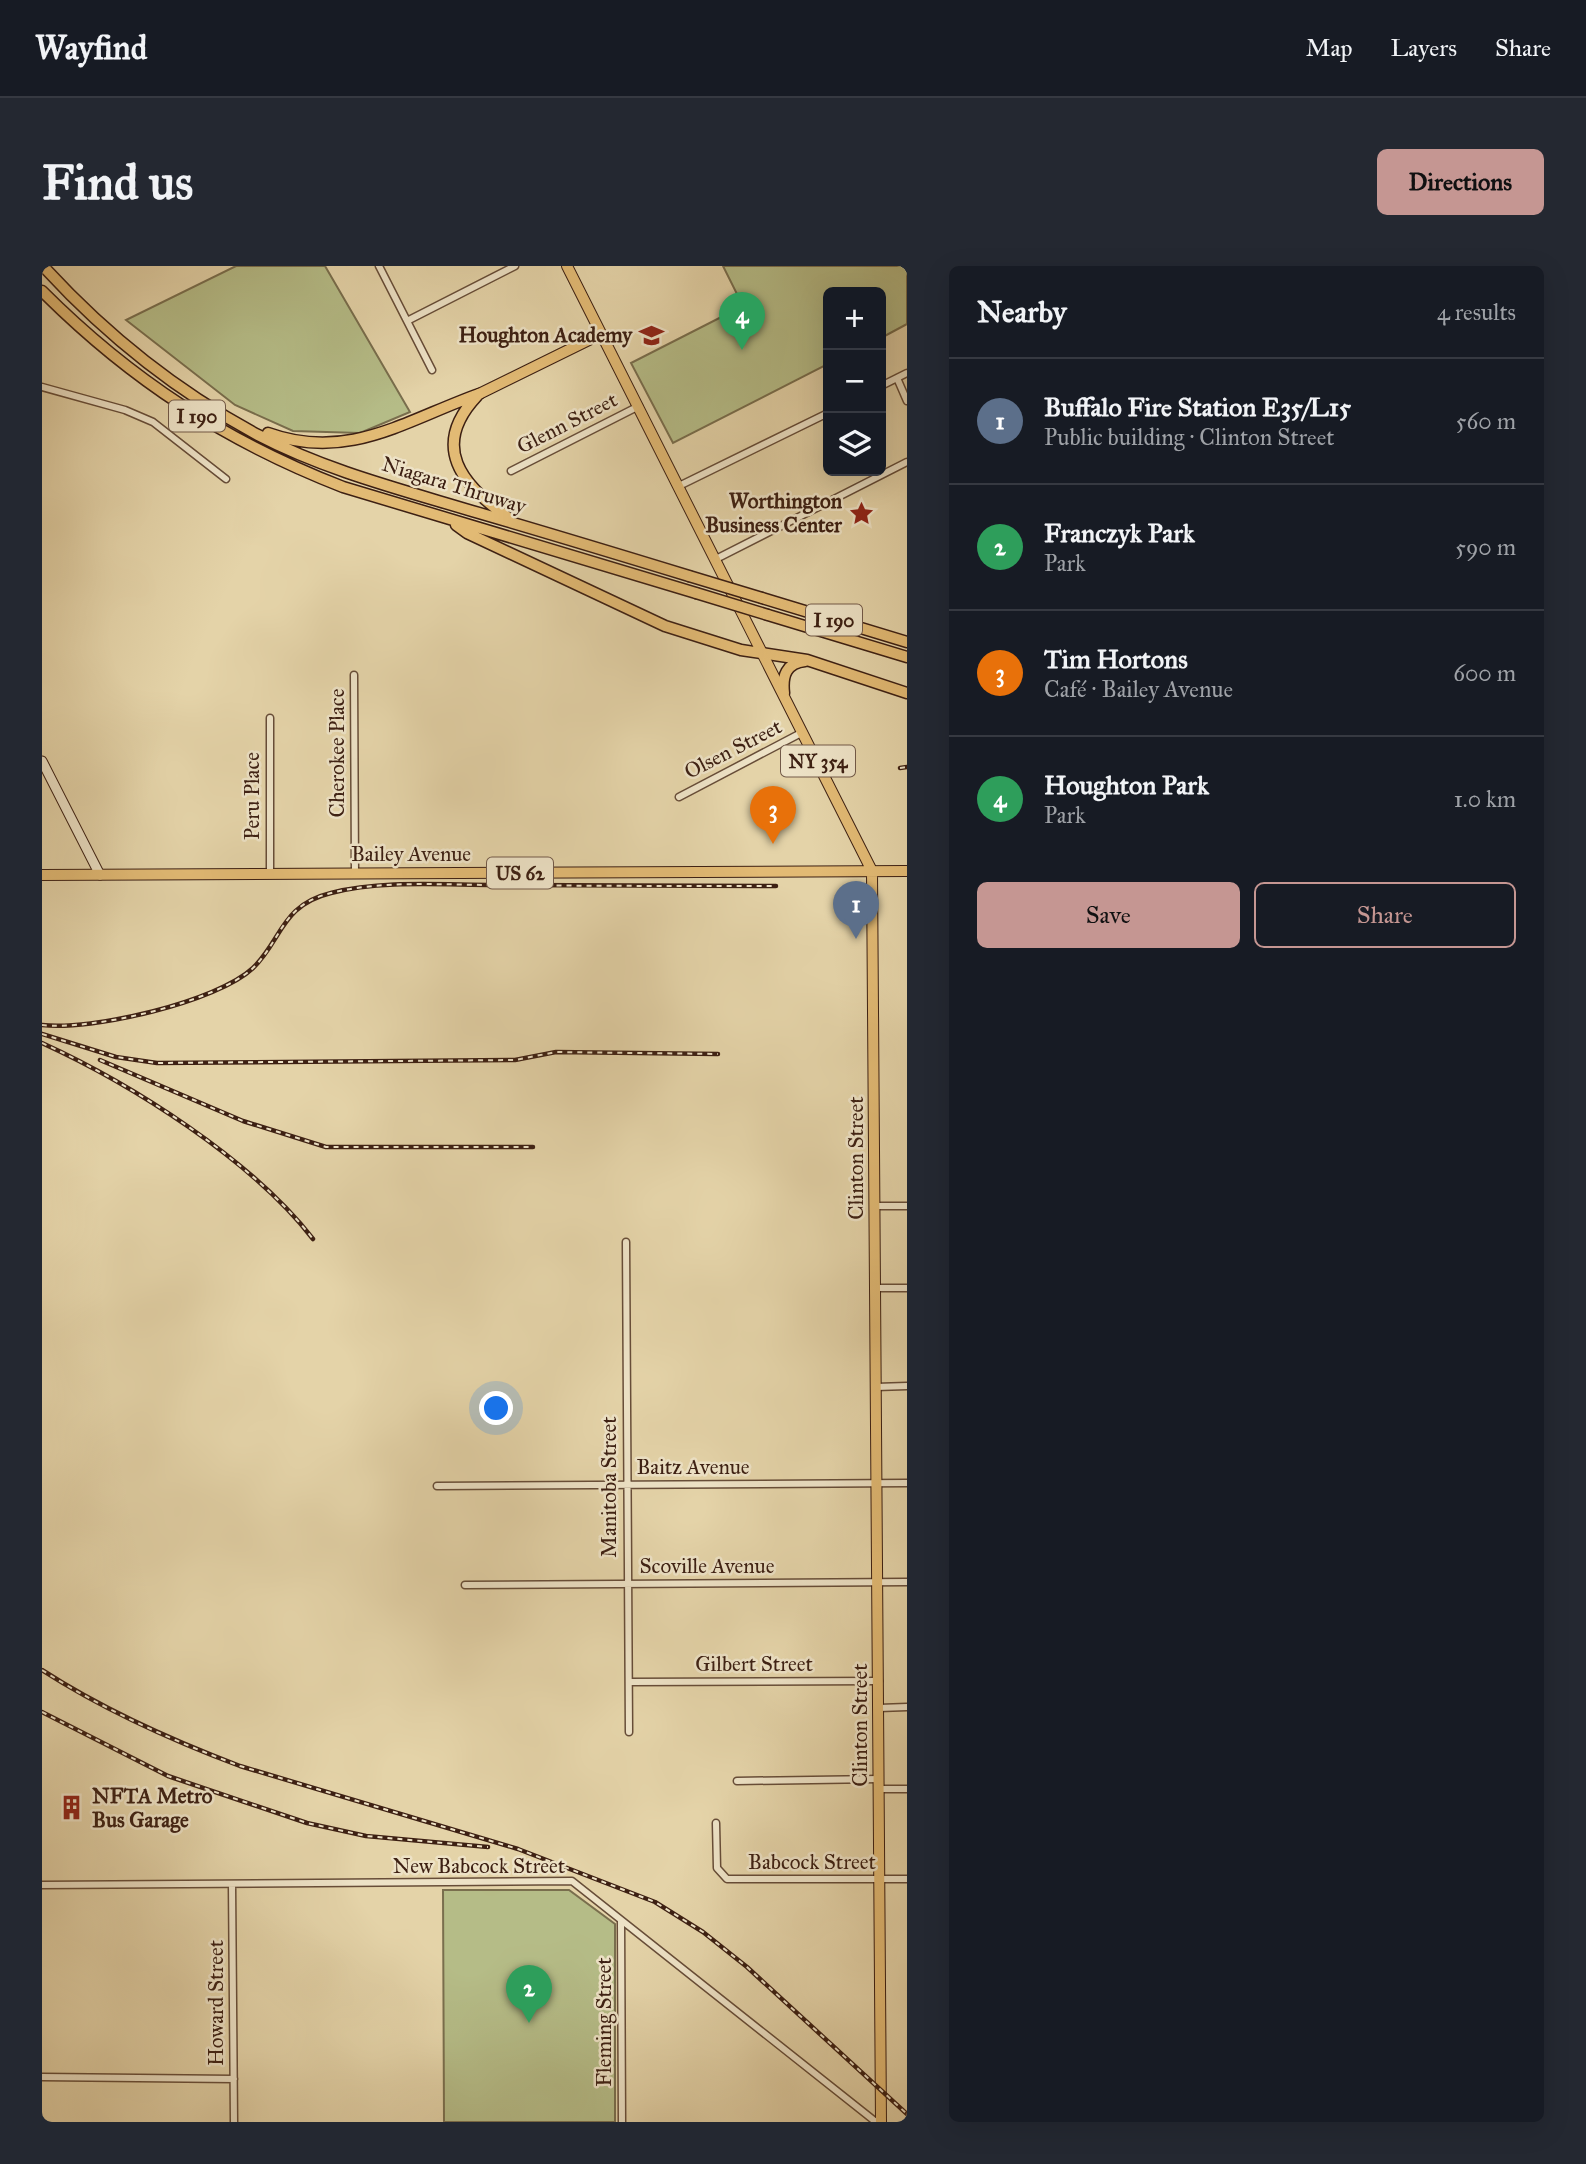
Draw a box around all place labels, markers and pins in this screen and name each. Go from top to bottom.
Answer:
pin: 4 [719,292,765,350]
school or university icon: Houghton Academy [638,321,666,349]
place label: Houghton Academy [459,322,633,348]
place label: Worthington Business Center [705,488,843,538]
place icon: Worthington Business Center [848,499,876,527]
pin: 3 [750,786,796,844]
pin: 1 [833,881,879,939]
place label: NFTA Metro Bus Garage [92,1783,213,1833]
building icon: NFTA Metro Bus Garage [58,1794,86,1822]
pin: 2 [506,1965,552,2023]

